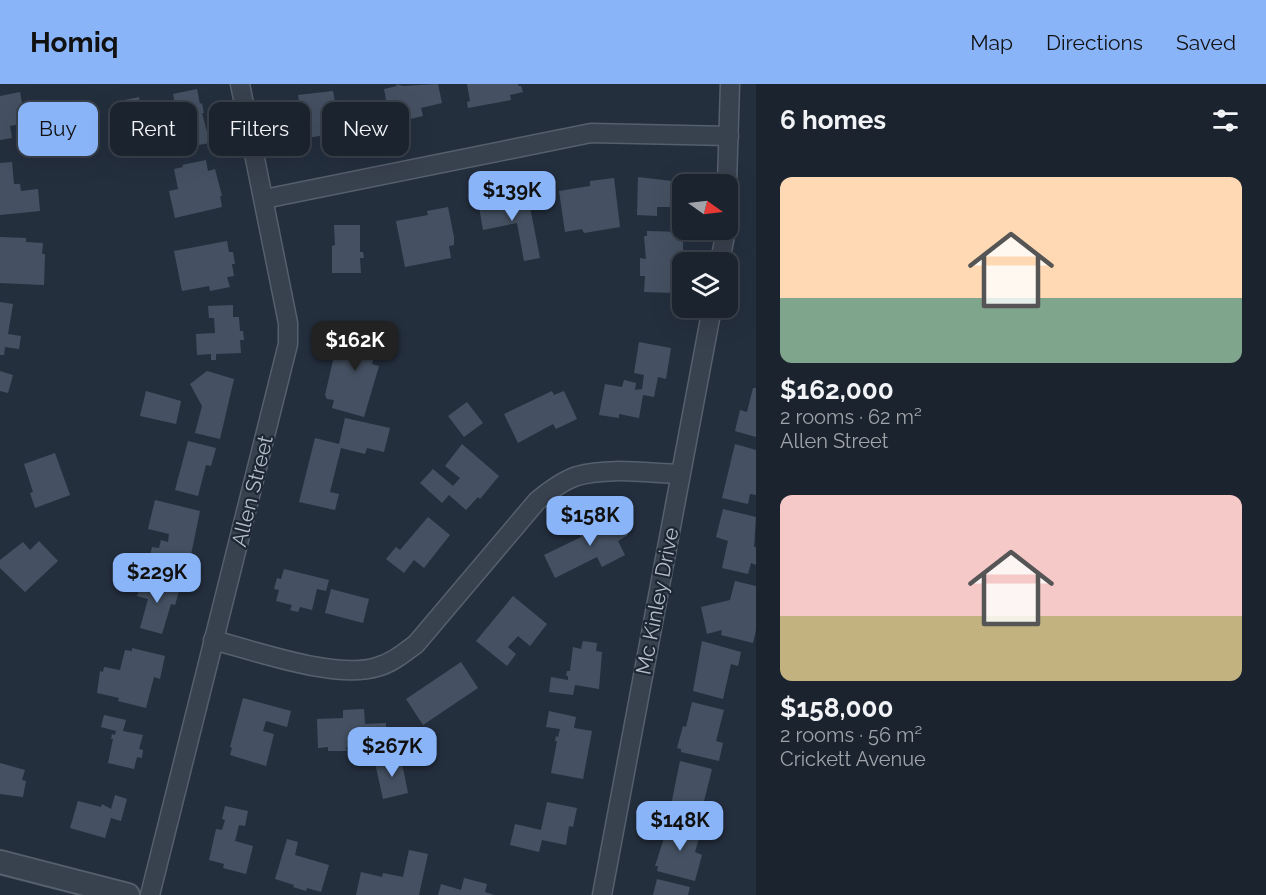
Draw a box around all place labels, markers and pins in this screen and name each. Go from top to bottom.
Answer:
pin: $139K [470,171,554,222]
pin: $162K [313,321,397,372]
pin: $158K [548,496,632,547]
pin: $229K [115,553,199,604]
pin: $267K [350,727,434,778]
pin: $148K [638,801,722,852]

